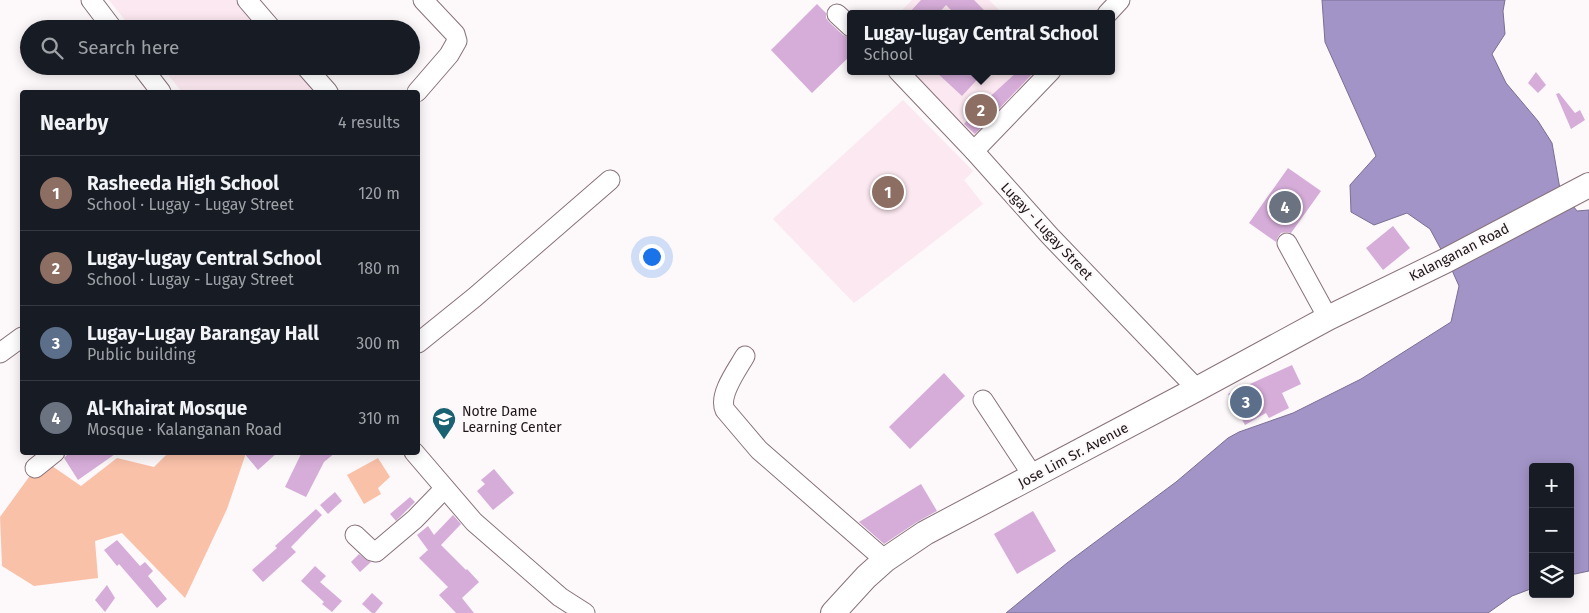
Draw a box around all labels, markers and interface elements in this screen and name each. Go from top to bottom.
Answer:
popup [847,10,1115,75]
search box [20,20,420,75]
text: Lugay-lugay Central School [864,22,1098,45]
icon: search [38,34,66,62]
text: Search here [78,36,179,59]
text: School [864,45,913,64]
pin: 2 [965,91,997,129]
text: Nearby [40,110,108,136]
text: 4 results [338,113,400,132]
text: Rasheeda High School [87,172,279,195]
pin: 1 [872,173,904,211]
street label: Lugay - Lugay Street [997,179,1097,284]
text: 1 [52,184,60,203]
text: 120 m [358,184,400,203]
pin: 4 [1269,188,1301,226]
text: School · Lugay - Lugay Street [87,195,294,214]
street label: Kalanganan Road [1406,220,1512,285]
your location [639,244,665,270]
text: Lugay-lugay Central School [87,247,321,270]
text: 2 [52,259,60,278]
text: 180 m [357,259,400,278]
text: School · Lugay - Lugay Street [87,270,294,289]
text: Lugay-Lugay Barangay Hall [87,322,319,345]
text: 3 [52,334,60,353]
text: 300 m [356,334,400,353]
text: Public building [87,345,195,364]
pin: 3 [1230,383,1262,421]
text: Al-Khairat Mosque [87,397,247,420]
place label: Notre Dame Learning Center [462,403,562,436]
school or university icon: Notre Dame Learning Center [431,406,457,440]
text: 4 [51,409,61,428]
text: 310 m [359,409,400,428]
street label: Jose Lim Sr. Avenue [1015,419,1131,492]
text: Mosque · Kalanganan Road [87,420,282,439]
map controls [1529,463,1574,598]
button: + [1529,463,1574,508]
button: − [1529,508,1574,553]
button: layers [1529,553,1574,598]

